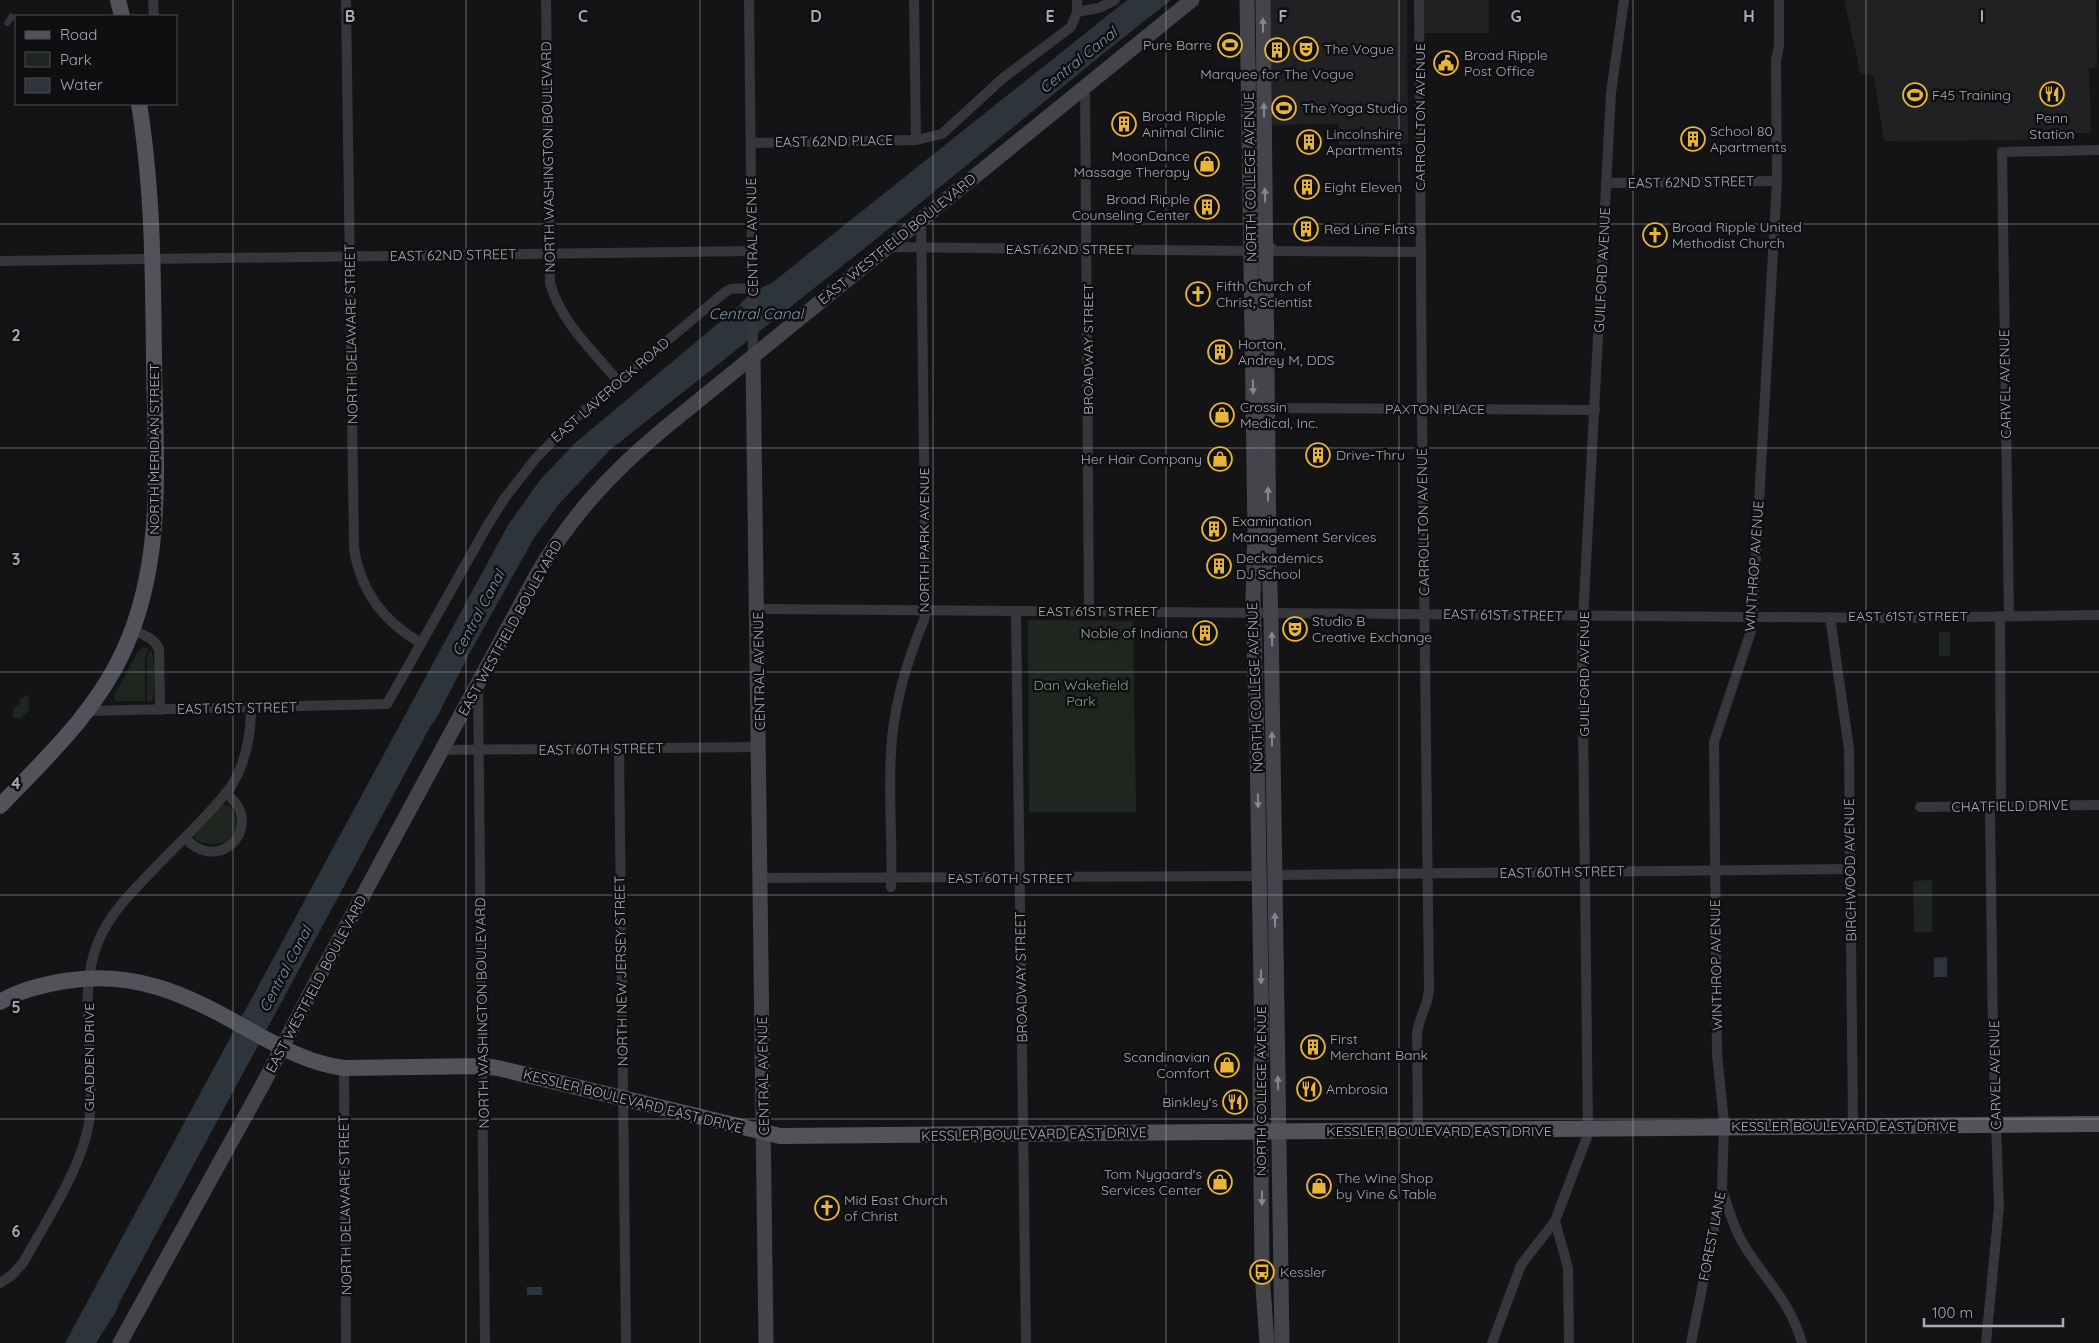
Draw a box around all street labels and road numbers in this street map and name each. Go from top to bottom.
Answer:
street label: NORTH WASHINGTON BOULEVARD [537,41,559,273]
street label: CARROLLTON AVENUE [1411,43,1429,191]
street label: NORTH COLLEGE AVENUE [1240,92,1260,262]
street label: EAST 62ND PLACE [775,131,893,151]
street label: EAST WESTFIELD BOULEVARD [814,170,980,308]
street label: EAST 62ND STREET [1628,172,1754,192]
street label: CENTRAL AVENUE [742,178,762,296]
street label: GUILFORD AVENUE [1590,207,1614,333]
street label: EAST 62ND STREET [1006,240,1132,258]
street label: NORTH DELAWARE STREET [340,244,362,424]
street label: EAST 62ND STREET [390,245,516,265]
street label: BROADWAY STREET [1079,283,1097,415]
street label: CARVEL AVENUE [1995,329,2015,439]
street label: EAST LAVEROCK ROAD [547,334,673,446]
street label: NORTH MERIDIAN STREET [145,363,163,535]
street label: PAXTON PLACE [1385,400,1485,418]
street label: CARROLLTON AVENUE [1413,448,1433,596]
street label: NORTH PARK AVENUE [915,467,933,613]
street label: WINTHROP AVENUE [1740,500,1768,632]
street label: EAST WESTFIELD BOULEVARD [454,537,566,719]
street label: EAST 61ST STREET [1038,602,1158,620]
street label: NORTH COLLEGE AVENUE [1243,602,1267,772]
street label: EAST 61ST STREET [1443,605,1563,625]
street label: EAST 61ST STREET [1848,607,1968,625]
street label: GUILFORD AVENUE [1575,611,1593,737]
street label: CENTRAL AVENUE [749,612,769,730]
street label: EAST 61ST STREET [177,698,297,718]
street label: EAST 60TH STREET [538,739,664,759]
street label: CHATFIELD DRIVE [1951,796,2069,816]
street label: BIRCHWOOD AVENUE [1840,798,1860,942]
street label: EAST 60TH STREET [1499,862,1625,882]
street label: EAST 60TH STREET [947,869,1073,887]
street label: NORTH NEW JERSEY STREET [610,875,632,1067]
street label: EAST WESTFIELD BOULEVARD [262,892,370,1076]
street label: NORTH WASHINGTON BOULEVARD [471,897,493,1129]
street label: WINTHROP AVENUE [1706,899,1726,1031]
street label: BROADWAY STREET [1011,911,1031,1043]
street label: GLADDEN DRIVE [80,1003,98,1111]
street label: NORTH COLLEGE AVENUE [1252,1006,1270,1176]
street label: CENTRAL AVENUE [753,1017,773,1135]
street label: CARVEL AVENUE [1985,1020,2005,1130]
street label: KESSLER BOULEVARD EAST DRIVE [521,1065,745,1137]
street label: NORTH DELAWARE STREET [334,1115,356,1295]
street label: KESSLER BOULEVARD EAST DRIVE [1731,1117,1957,1135]
street label: KESSLER BOULEVARD EAST DRIVE [1326,1122,1552,1140]
street label: KESSLER BOULEVARD EAST DRIVE [921,1123,1147,1145]
street label: FOREST LANE [1695,1190,1729,1282]

